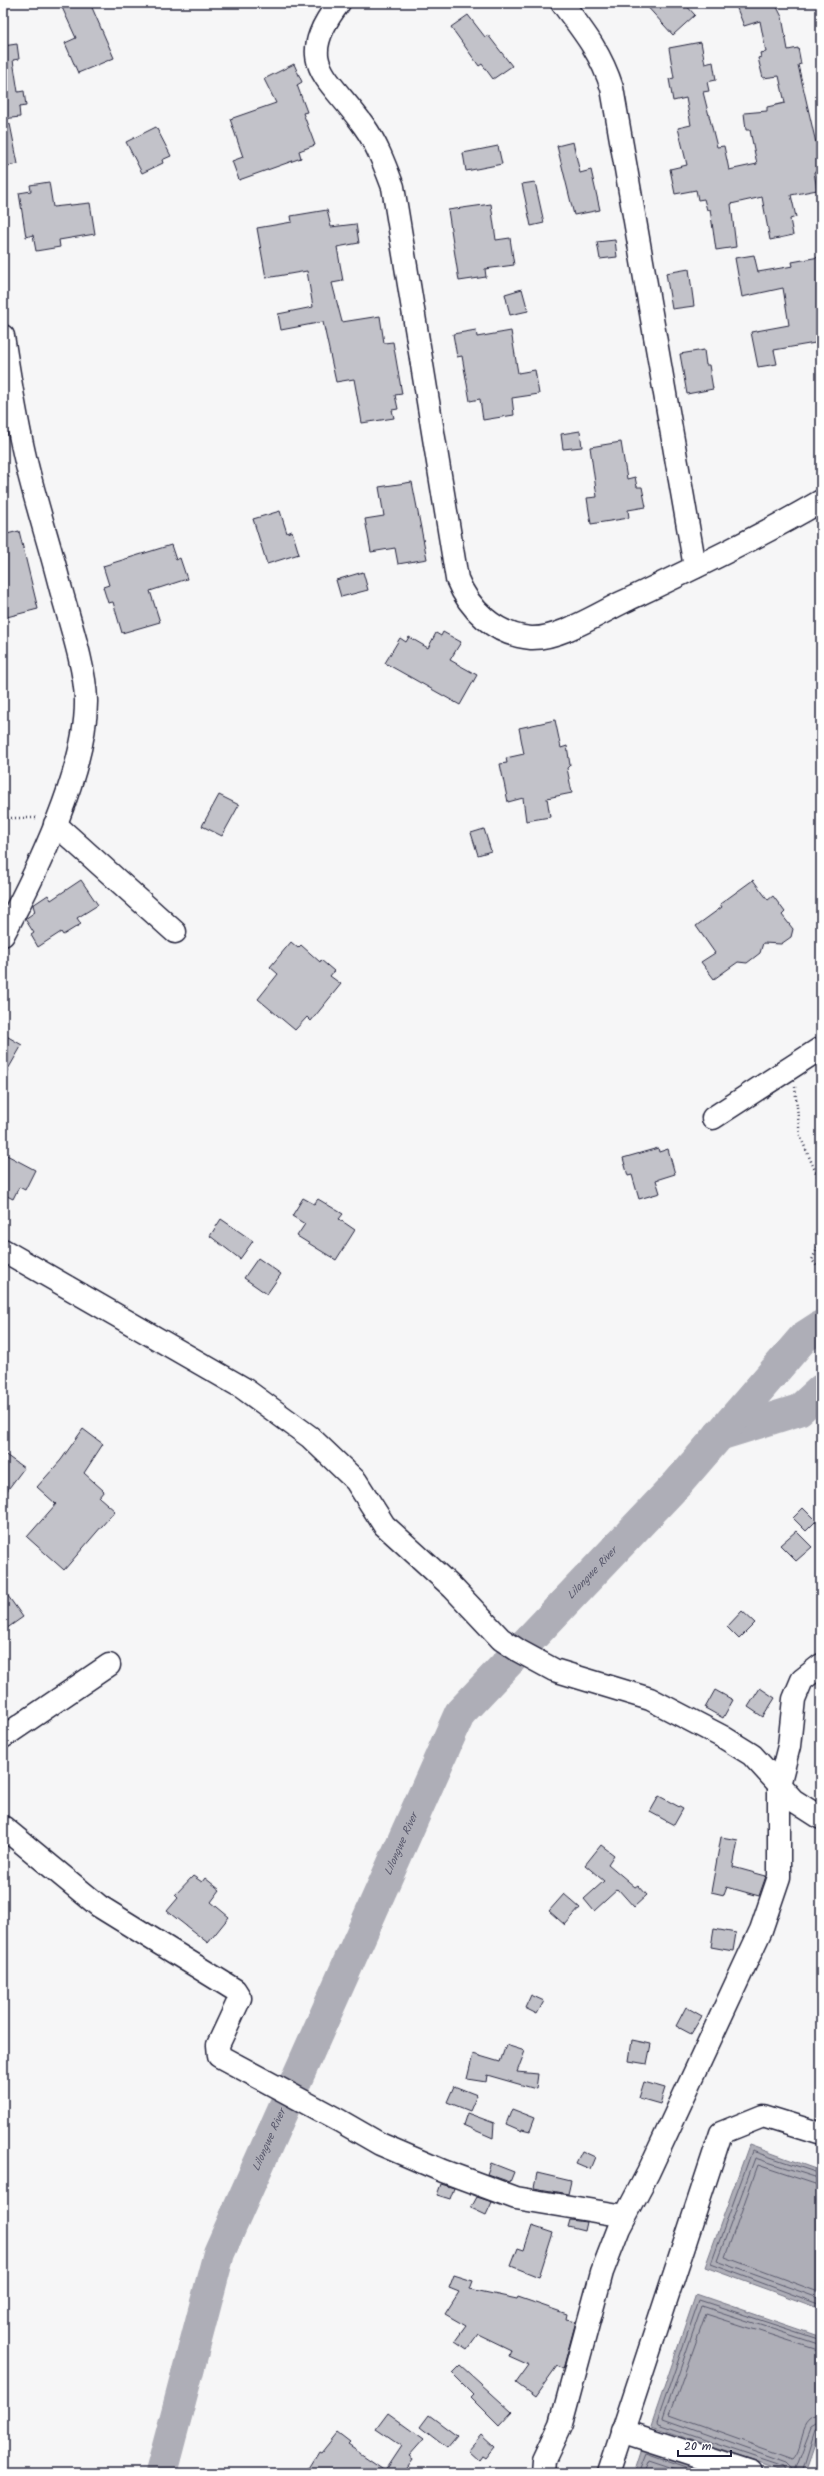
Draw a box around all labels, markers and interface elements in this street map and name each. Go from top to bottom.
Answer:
water label: Lilongwe River [563,1542,623,1604]
water label: Lilongwe River [380,1808,424,1878]
water label: Lilongwe River [248,2104,292,2174]
scale bar [678,2432,731,2458]
text: 20 m [684,2437,712,2456]

